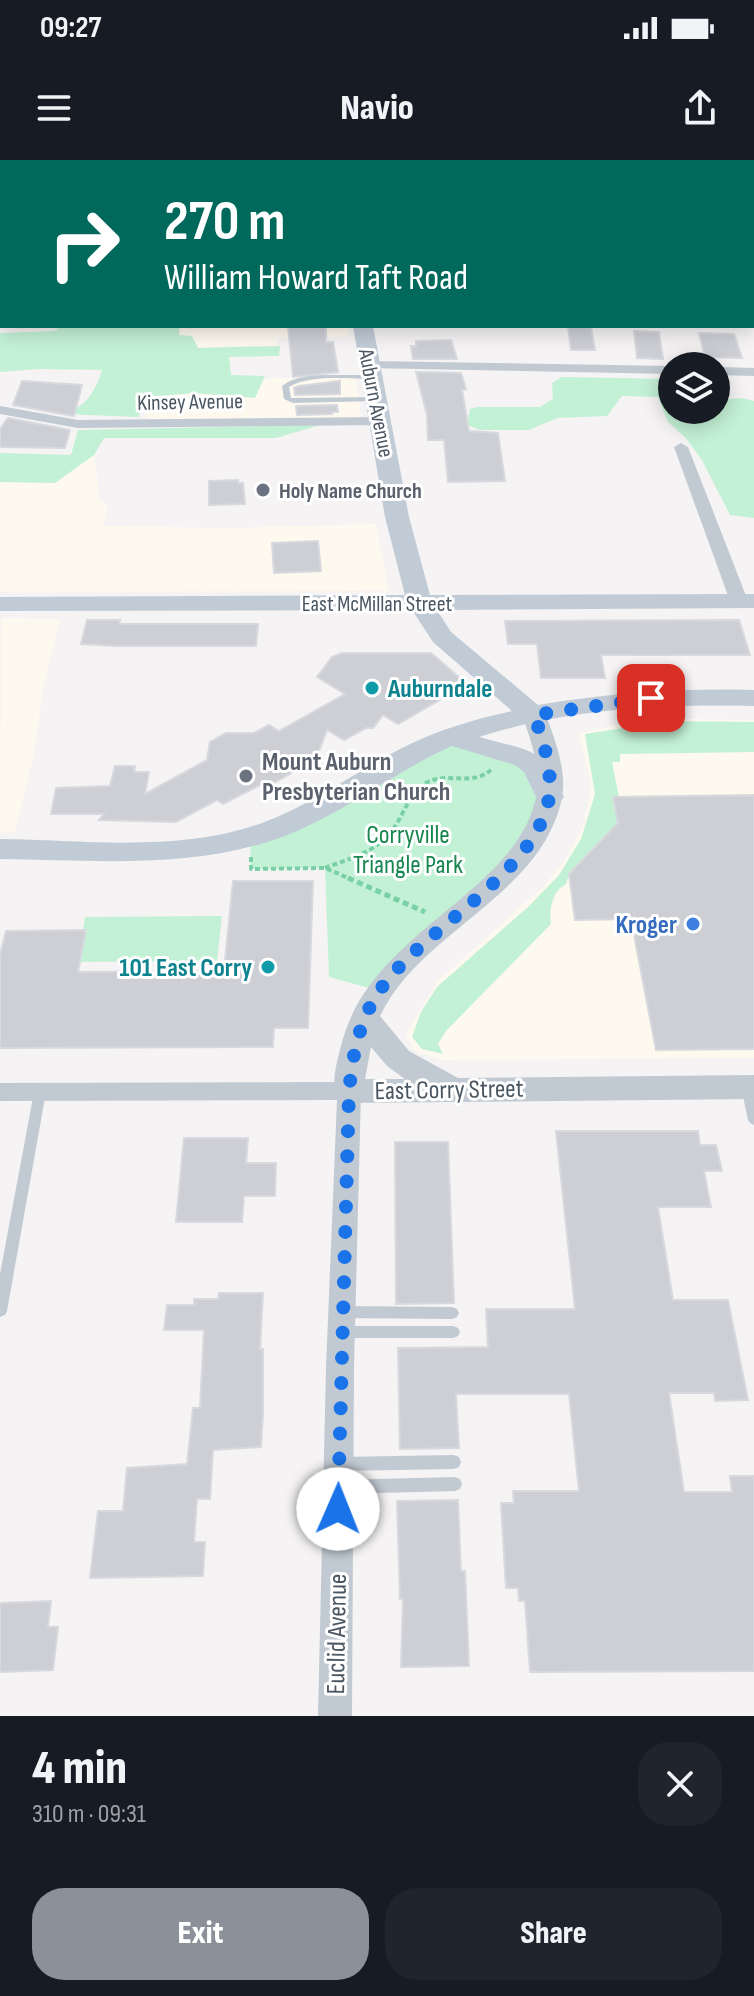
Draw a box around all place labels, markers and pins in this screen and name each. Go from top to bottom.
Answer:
place label: Holy Name Church [279,478,422,505]
marker: Holy Name Church [254,481,272,499]
pin [617,664,685,732]
place label: Auburndale [387,674,492,705]
marker: Auburndale [363,679,381,697]
place label: Mount Auburn Presbyterian Church [262,747,450,808]
marker: Mount Auburn Presbyterian Church [237,767,255,785]
place label: Kroger [615,910,677,941]
marker: Kroger [684,915,702,933]
place label: 101 East Corry [119,953,252,984]
marker: 101 East Corry [259,958,277,976]

